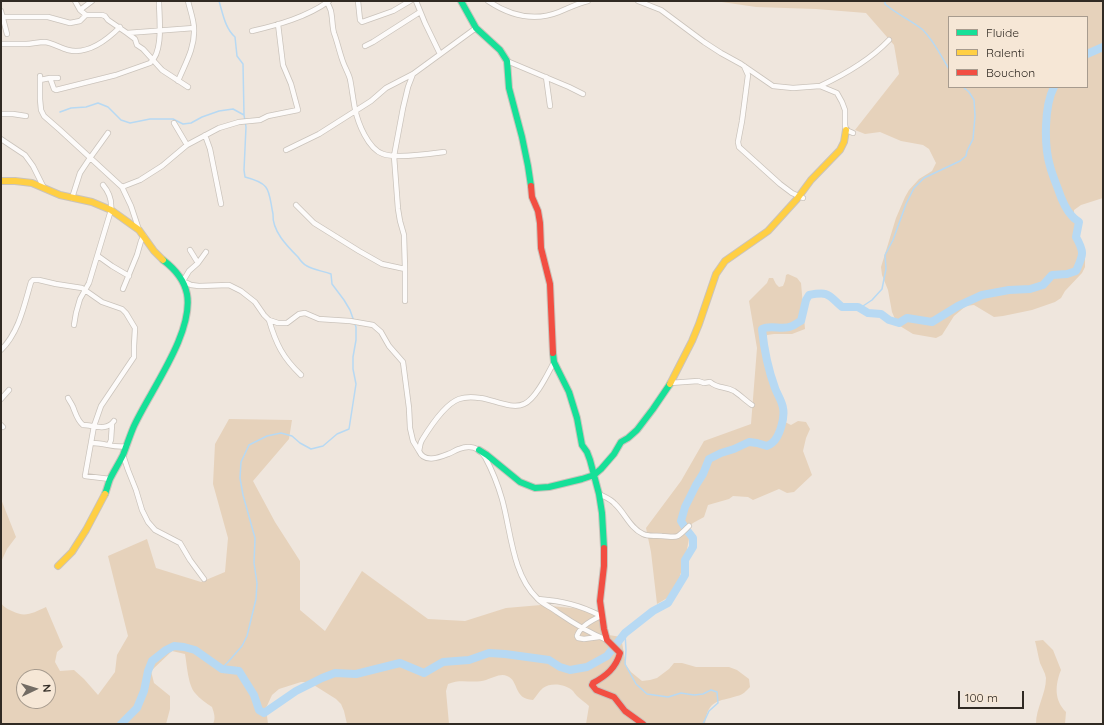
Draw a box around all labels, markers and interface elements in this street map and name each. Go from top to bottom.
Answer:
legend [948,16,1088,88]
text: Fluide [986,25,1019,40]
text: Ralenti [986,45,1024,60]
text: Bouchon [986,65,1035,80]
north arrow [16,669,56,709]
scale bar [960,683,1026,709]
text: N [40,684,54,693]
text: 100 m [965,690,998,705]

